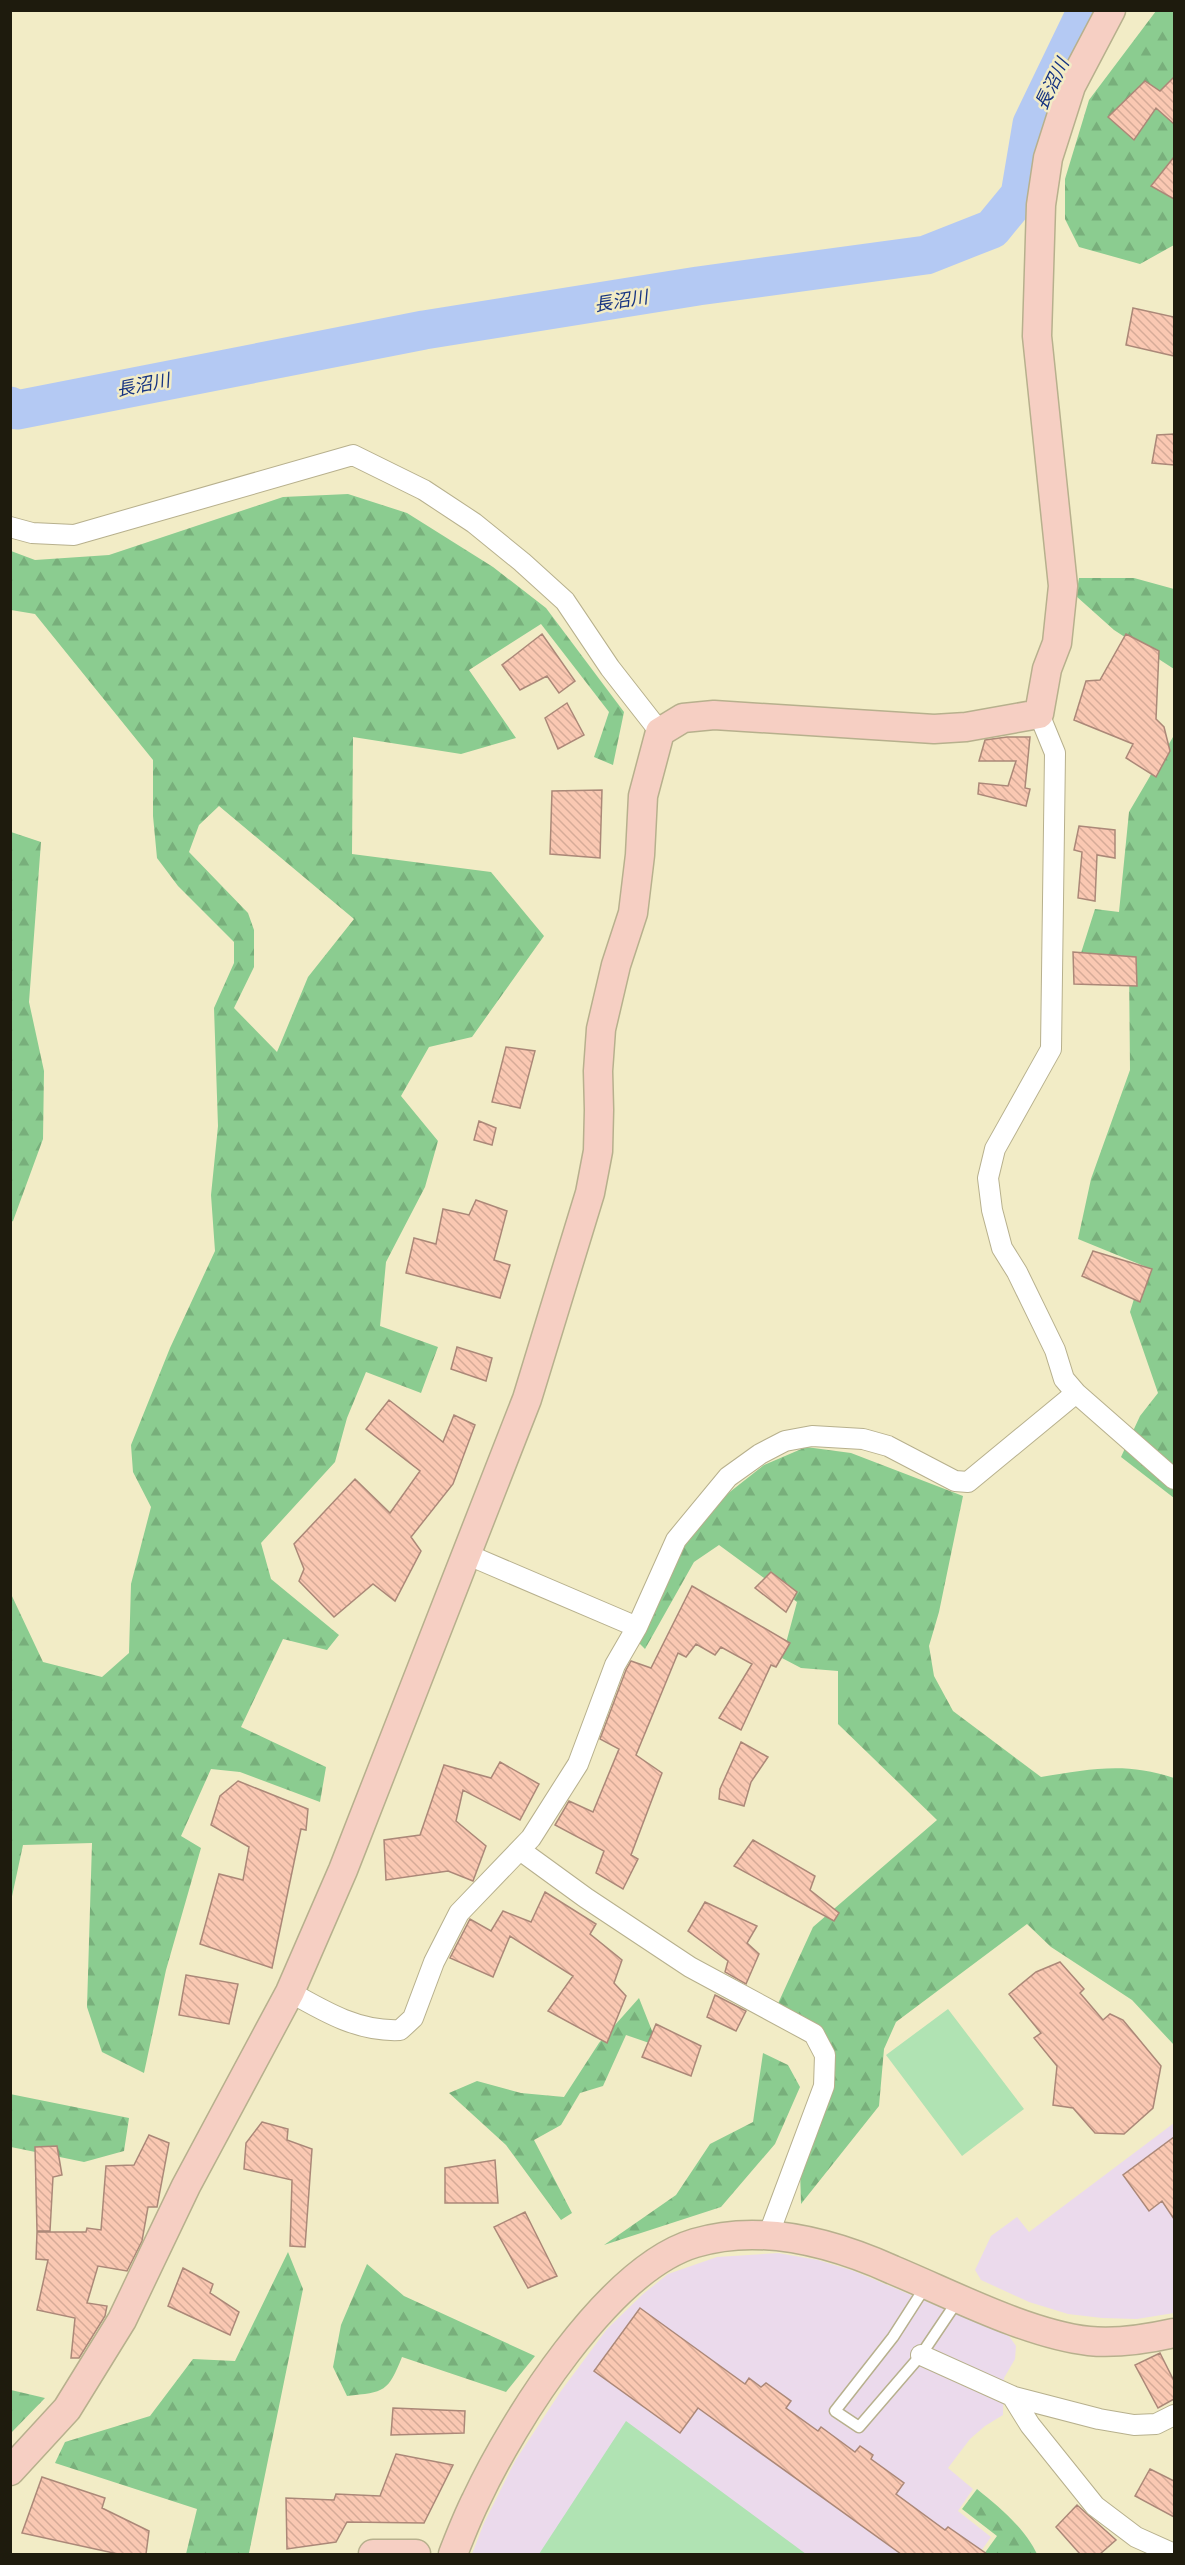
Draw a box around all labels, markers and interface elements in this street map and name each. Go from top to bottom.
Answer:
water label: 長沼川 [1029,53,1074,113]
water label: 長沼川 [592,285,651,315]
water label: 長沼川 [114,368,173,400]

